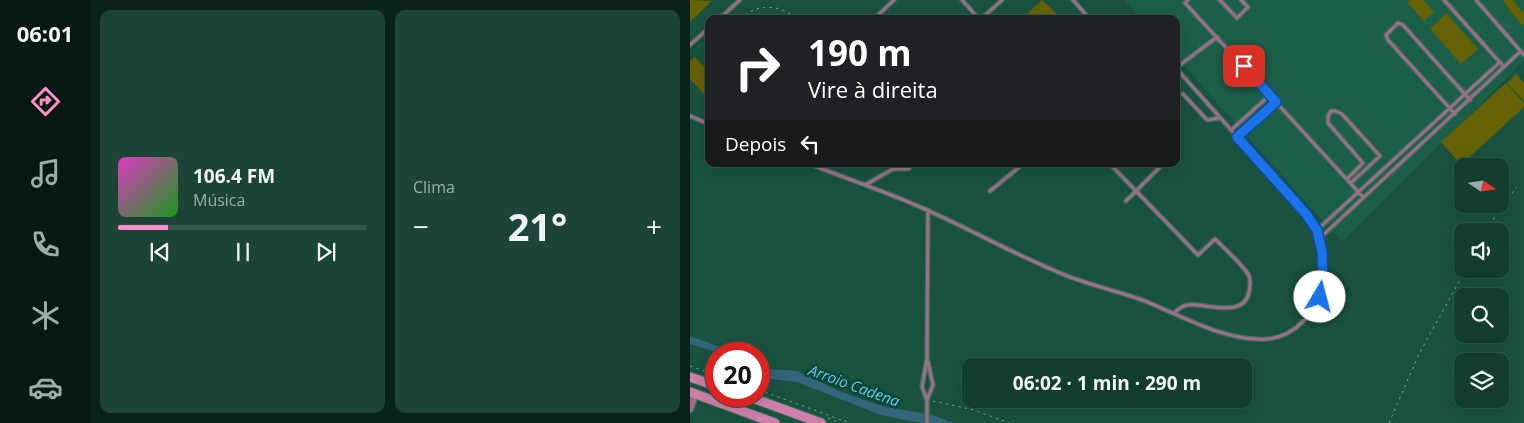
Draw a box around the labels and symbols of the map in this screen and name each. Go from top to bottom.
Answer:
pin [1223,45,1265,87]
north arrow [1454,158,1509,212]
position arrow [1293,270,1345,322]
speed limit sign: 20 [705,342,770,407]
water label: Arroio Cadena [805,359,903,411]

